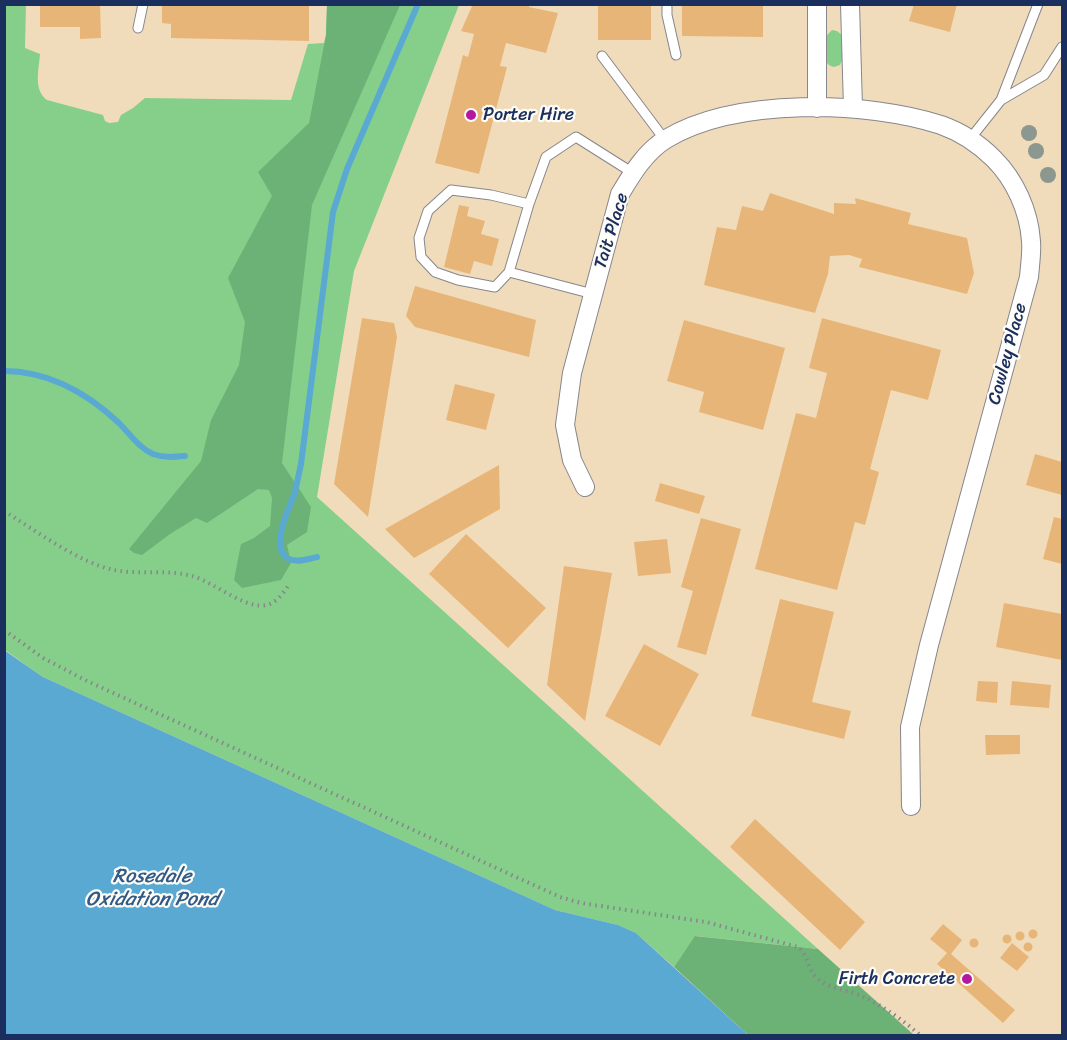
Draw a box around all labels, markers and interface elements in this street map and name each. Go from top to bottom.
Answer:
place label: Porter Hire [483,104,574,126]
marker: Porter Hire [464,108,478,122]
street label: Tait Place [590,190,634,272]
street label: Cowley Place [984,301,1032,407]
water label: Rosedale Oxidation Pond [86,865,218,912]
place label: Firth Concrete [839,968,955,990]
marker: Firth Concrete [960,972,974,986]

